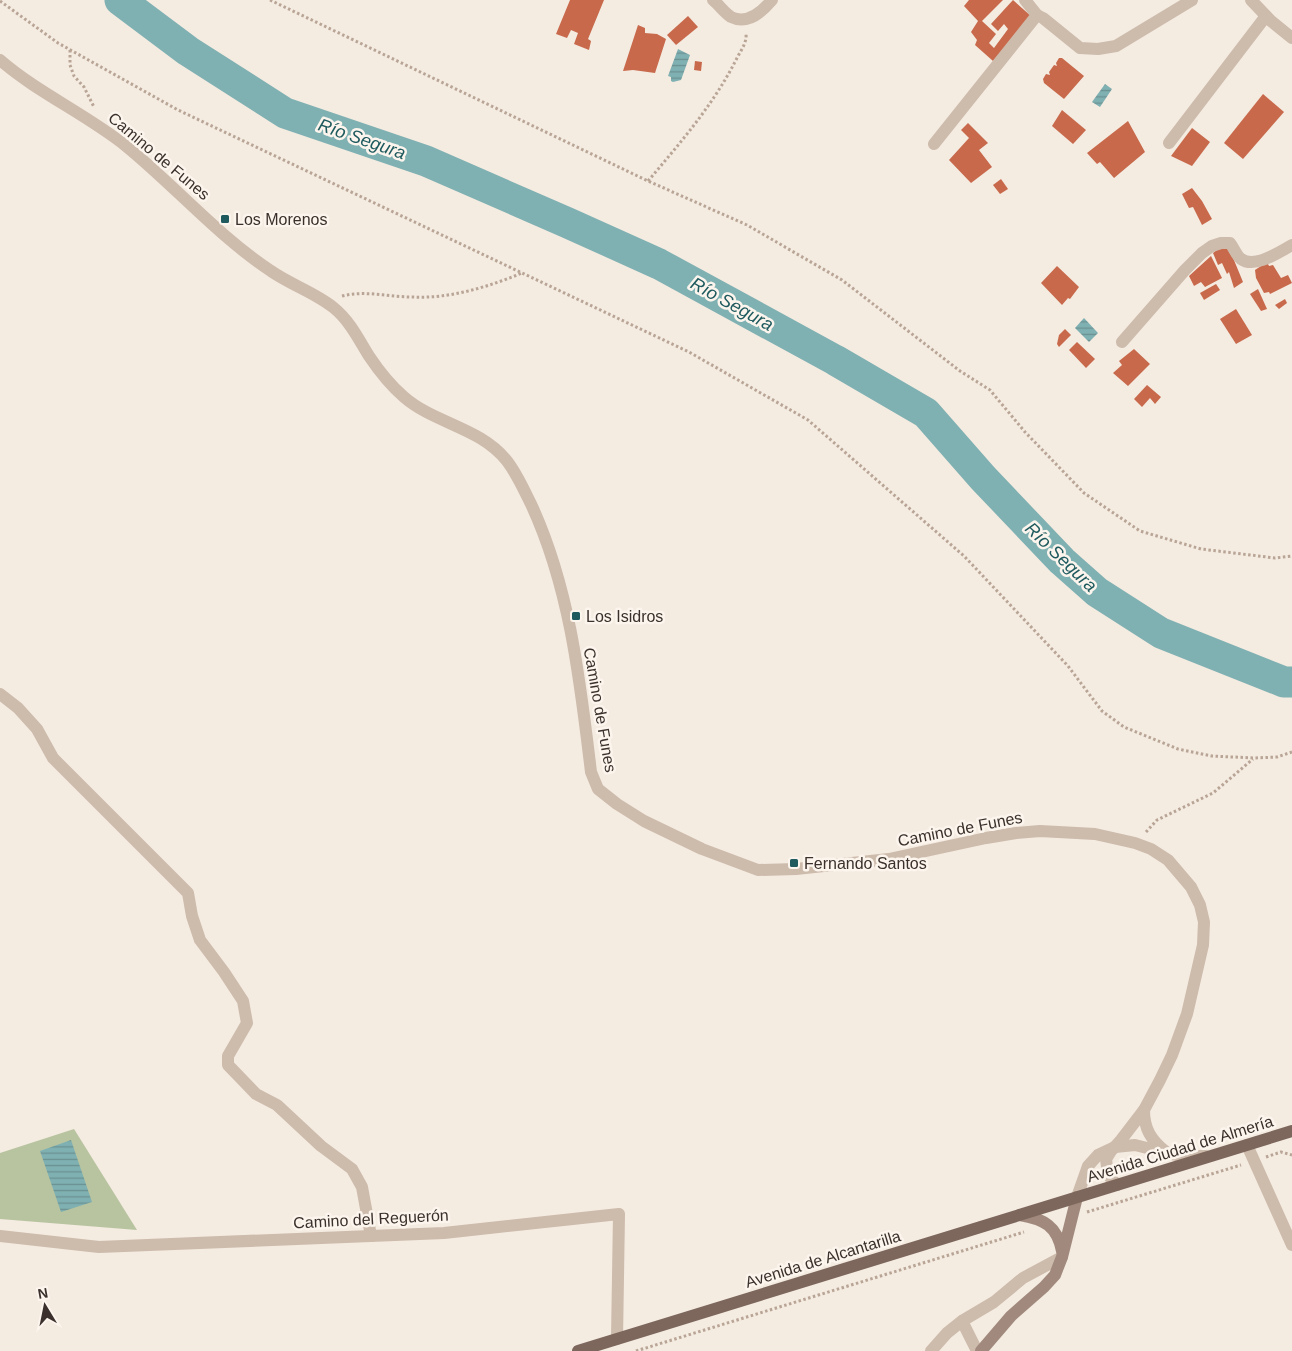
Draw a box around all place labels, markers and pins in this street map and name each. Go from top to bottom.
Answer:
place label: Los Morenos [235,211,328,228]
marker: Los Morenos [219,213,231,225]
place label: Los Isidros [586,608,663,625]
marker: Los Isidros [570,610,582,622]
place label: Fernando Santos [804,855,927,872]
marker: Fernando Santos [788,857,800,869]

